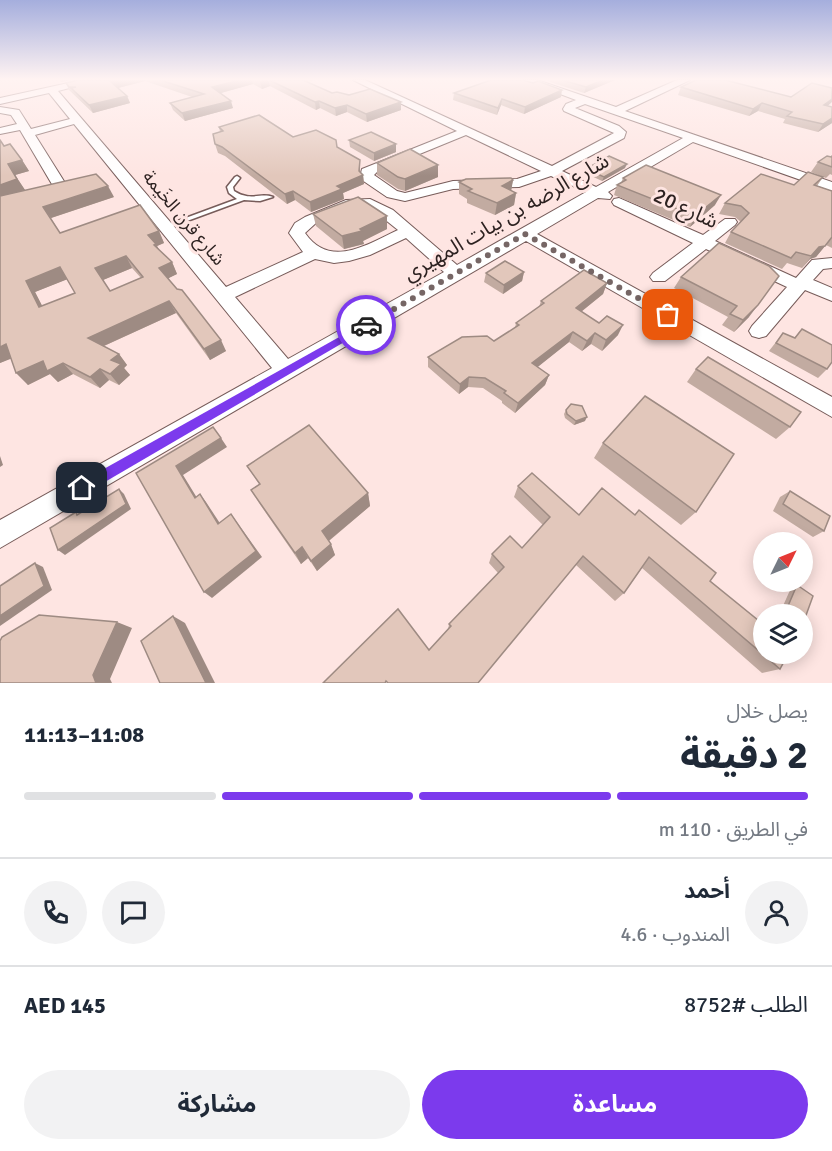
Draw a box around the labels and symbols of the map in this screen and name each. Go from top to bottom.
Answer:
street label: شارع الرضه بن بيات المهيري [398,147,615,289]
street label: شارع قرن الخَيمة [136,166,230,272]
street label: شارع 20 [649,182,722,236]
pin [642,289,693,340]
courier [336,295,396,355]
pin [56,462,107,513]
north arrow [753,532,813,592]

